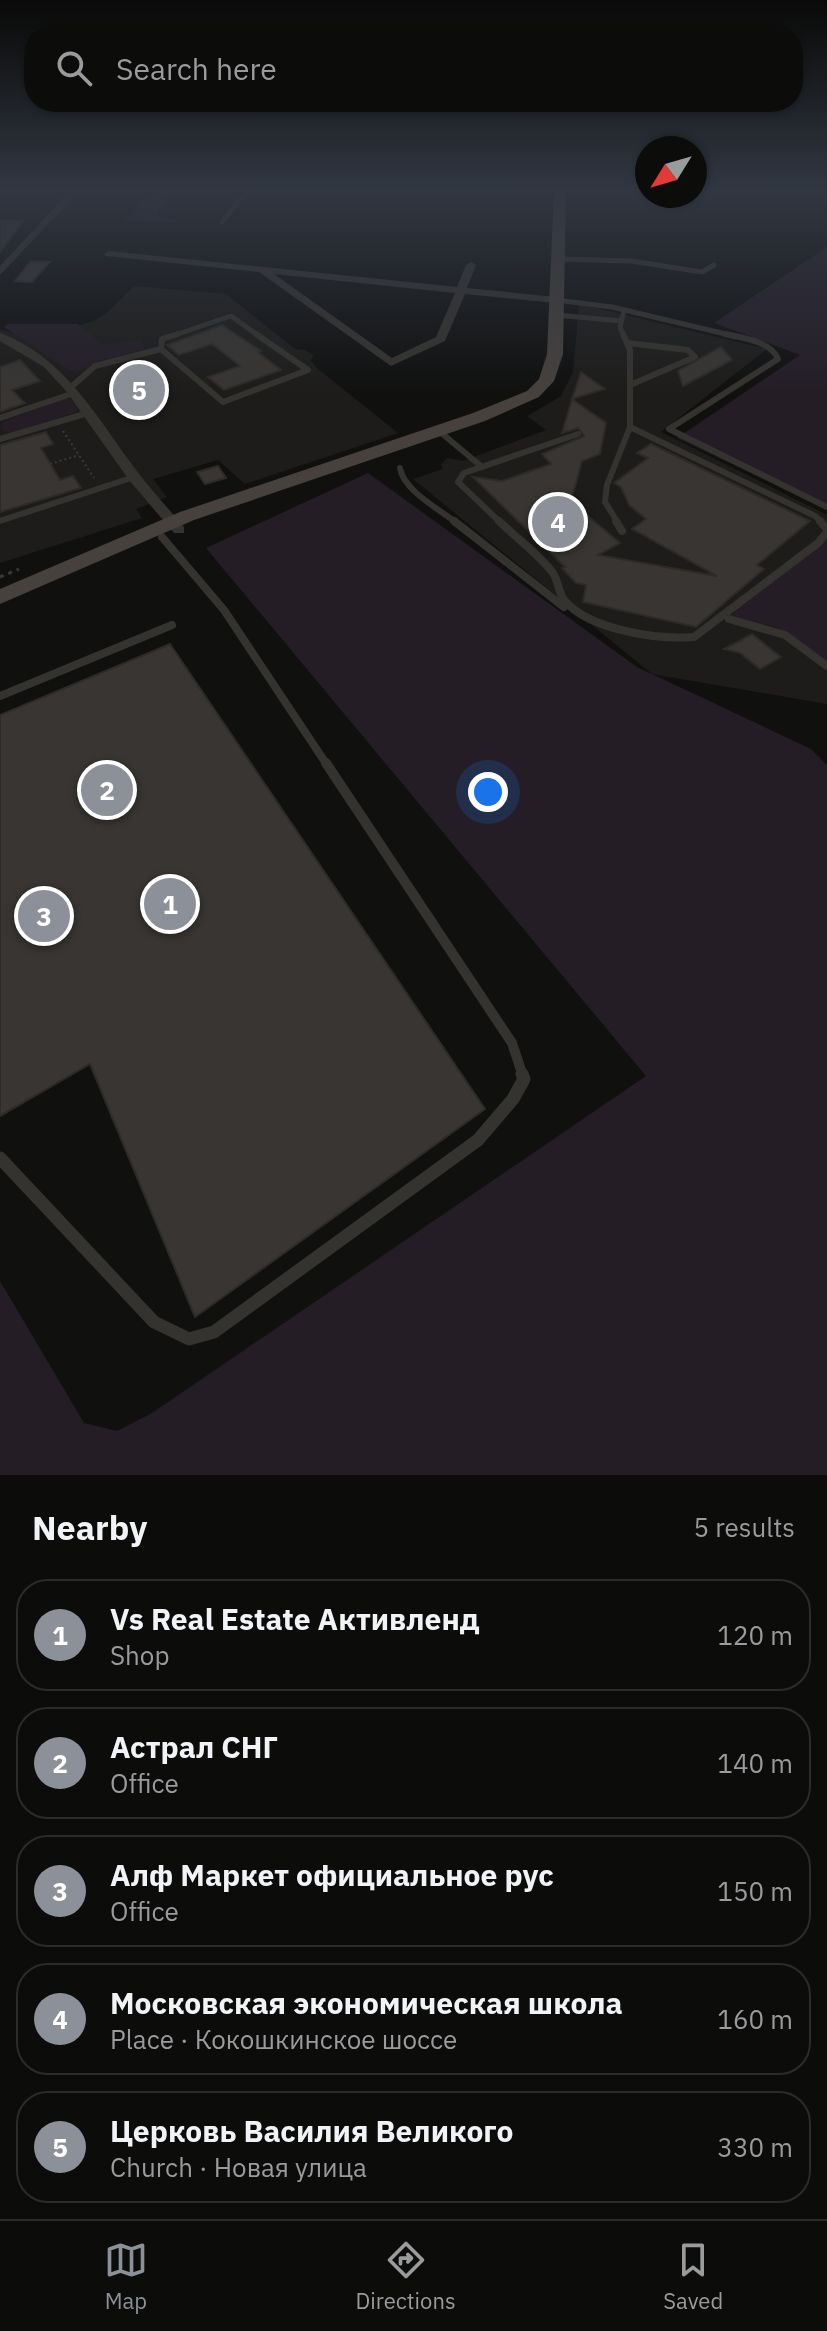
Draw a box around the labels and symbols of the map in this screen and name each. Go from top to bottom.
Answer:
north arrow [635,136,707,208]
pin: 5 [113,360,165,420]
pin: 4 [532,492,584,552]
pin: 2 [81,760,133,820]
your location [468,772,508,812]
pin: 1 [144,874,196,934]
pin: 3 [18,886,70,946]

